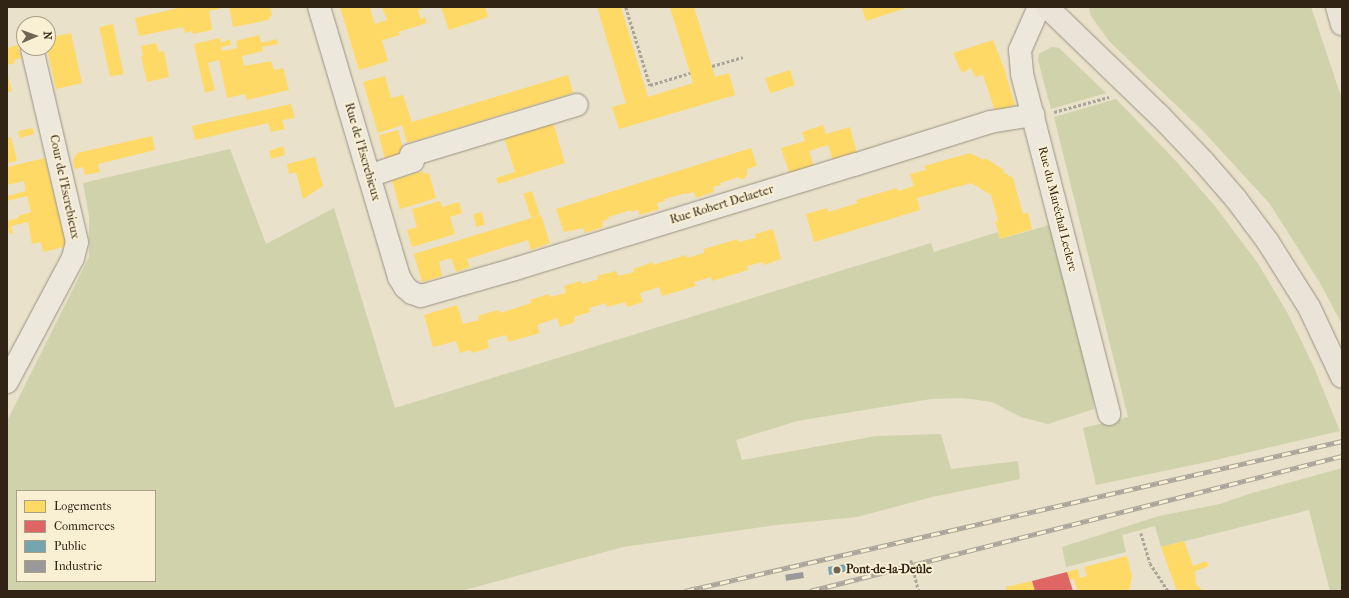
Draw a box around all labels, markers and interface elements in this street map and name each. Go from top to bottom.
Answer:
north arrow [16,16,56,56]
text: N [41,31,54,40]
street label: Rue de l'Escrebieux [341,101,383,203]
street label: Cour de l'Escrebieux [46,134,82,240]
street label: Rue du Maréchal Leclerc [1034,145,1080,273]
street label: Rue Robert Delaeter [668,182,776,228]
legend [16,490,156,582]
text: Logements [54,499,111,513]
text: Commerces [54,519,115,533]
text: Public [54,539,86,553]
text: Industrie [54,559,102,573]
place label: Pont-de-la-Deûle [846,563,932,577]
marker: Pont-de-la-Deûle [831,564,843,576]

